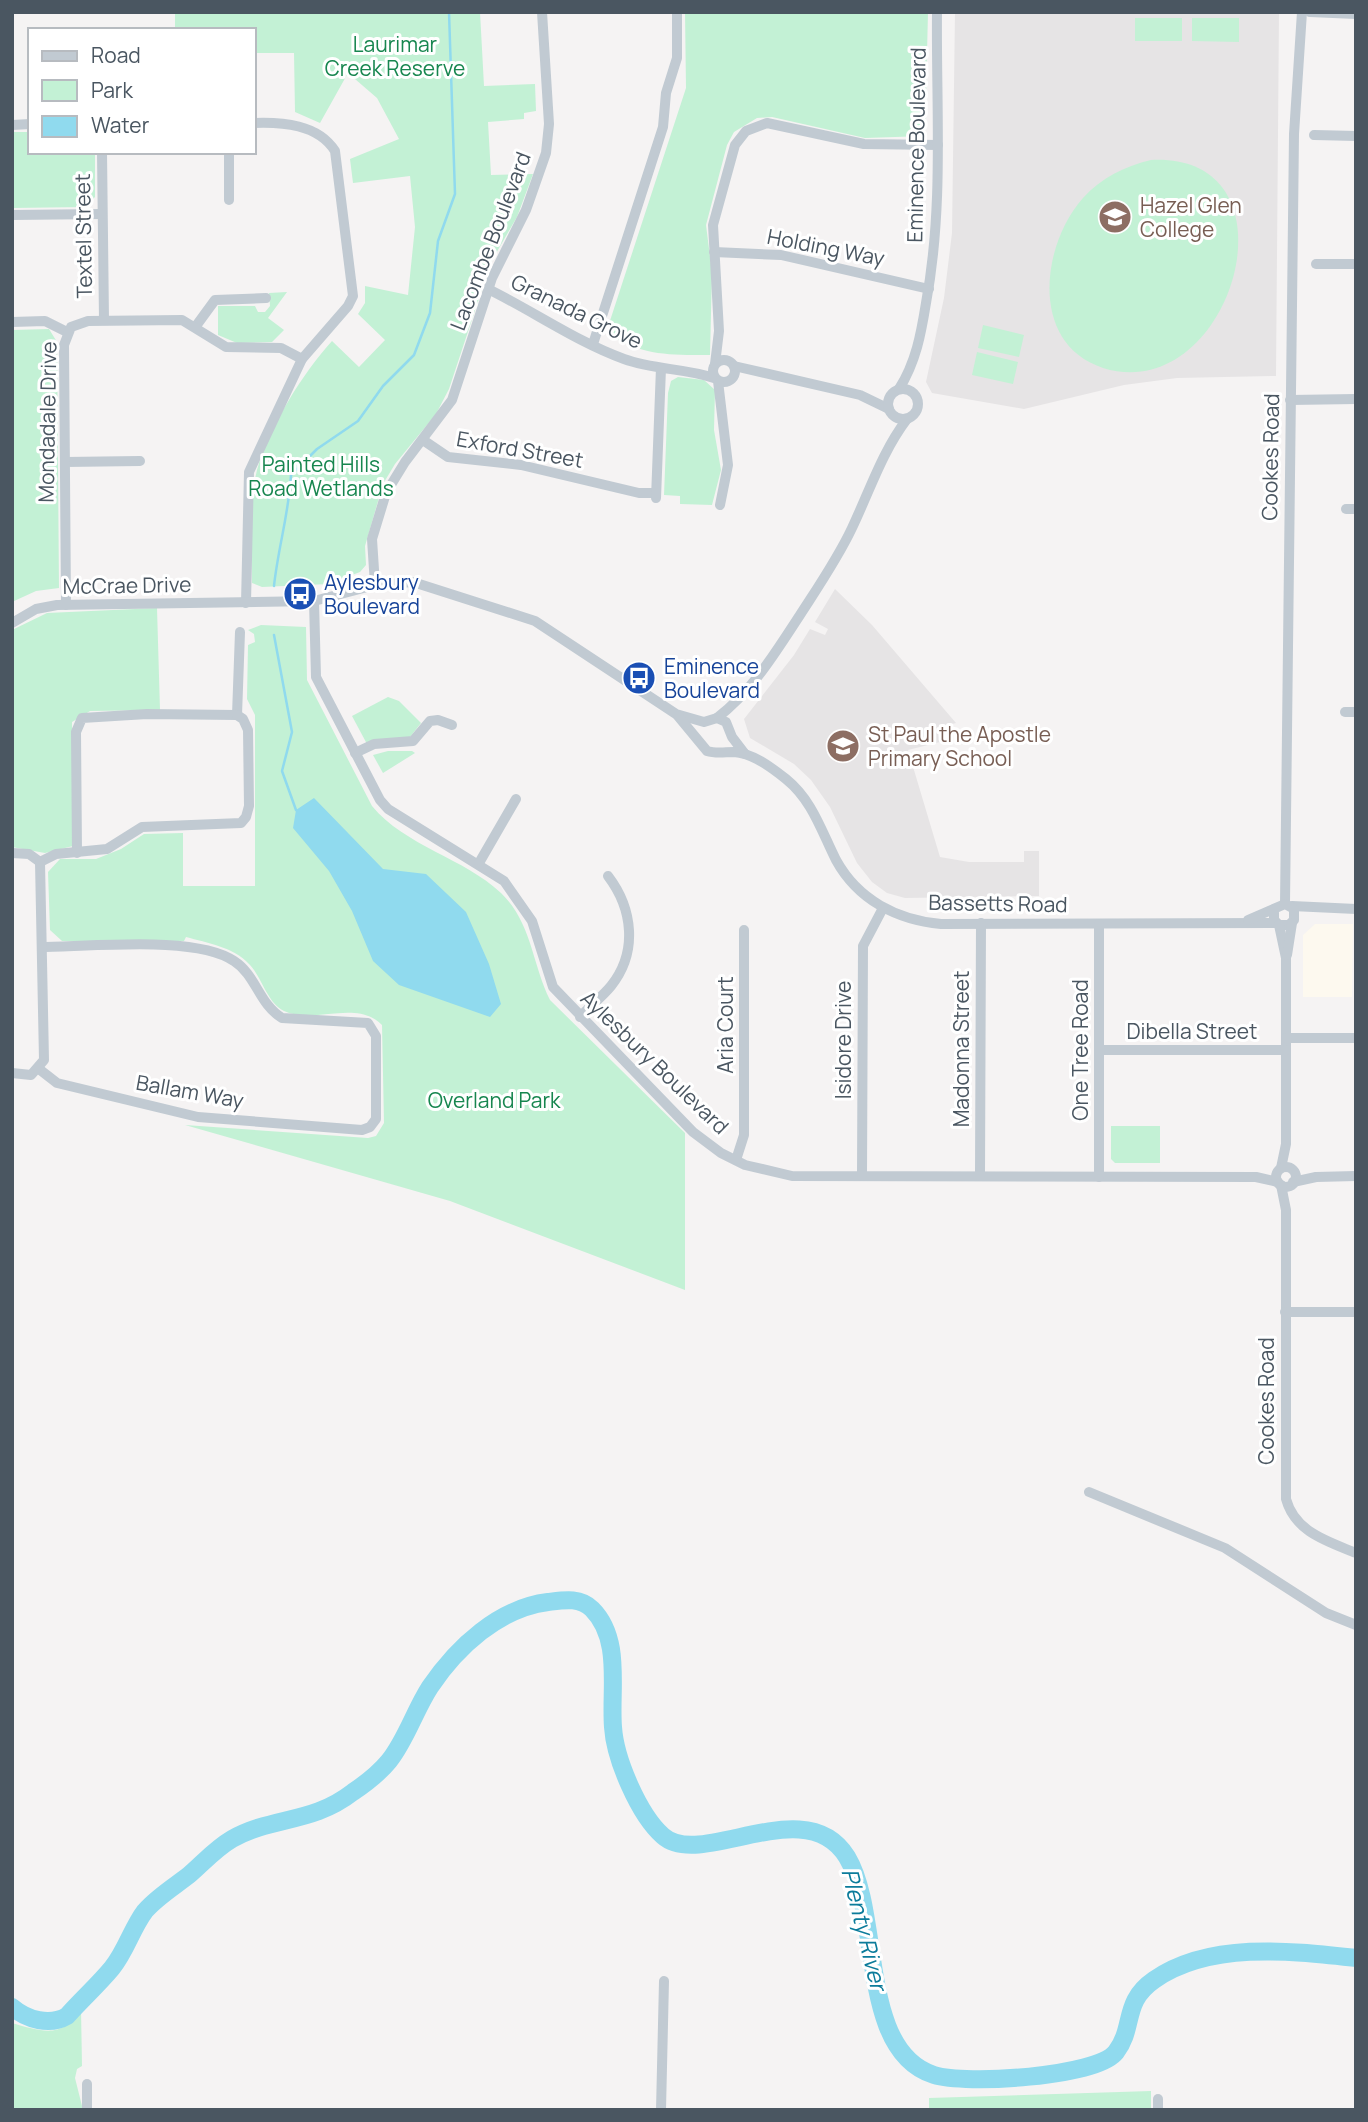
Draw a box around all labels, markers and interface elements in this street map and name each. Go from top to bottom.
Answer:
legend [28,28,256,154]
park label: Laurimar Creek Reserve [325,30,465,82]
text: Road [91,41,141,69]
street label: Eminence Boulevard [900,47,932,243]
text: Park [91,76,133,104]
text: Water [91,111,150,139]
street label: Lacombe Boulevard [443,148,537,334]
street label: Textel Street [68,173,98,299]
place label: Hazel Glen College [1140,191,1242,243]
school or university icon: Hazel Glen College [1096,198,1134,236]
street label: Holding Way [765,222,887,272]
street label: Granada Grove [507,267,647,355]
street label: Mondadale Drive [32,341,62,503]
street label: Cookes Road [1255,393,1285,521]
street label: Exford Street [454,424,586,474]
park label: Painted Hills Road Wetlands [248,450,394,502]
place label: Aylesbury Boulevard [324,568,420,620]
street label: McCrae Drive [62,570,192,600]
bus stop icon: Aylesbury Boulevard [281,575,319,613]
place label: Eminence Boulevard [664,652,760,704]
bus stop icon: Eminence Boulevard [620,659,658,697]
place label: St Paul the Apostle Primary School [868,720,1051,772]
school or university icon: St Paul the Apostle Primary School [824,727,862,765]
street label: Bassetts Road [928,888,1068,918]
street label: Madonna Street [947,971,975,1127]
street label: Aria Court [711,976,739,1074]
street label: One Tree Road [1066,979,1094,1121]
street label: Isidore Drive [829,981,857,1099]
street label: Aylesbury Boulevard [575,984,735,1140]
street label: Dibella Street [1126,1017,1258,1045]
street label: Ballam Way [134,1068,246,1114]
park label: Overland Park [428,1086,561,1114]
street label: Cookes Road [1252,1337,1280,1465]
water label: Plenty River [834,1865,896,1996]

